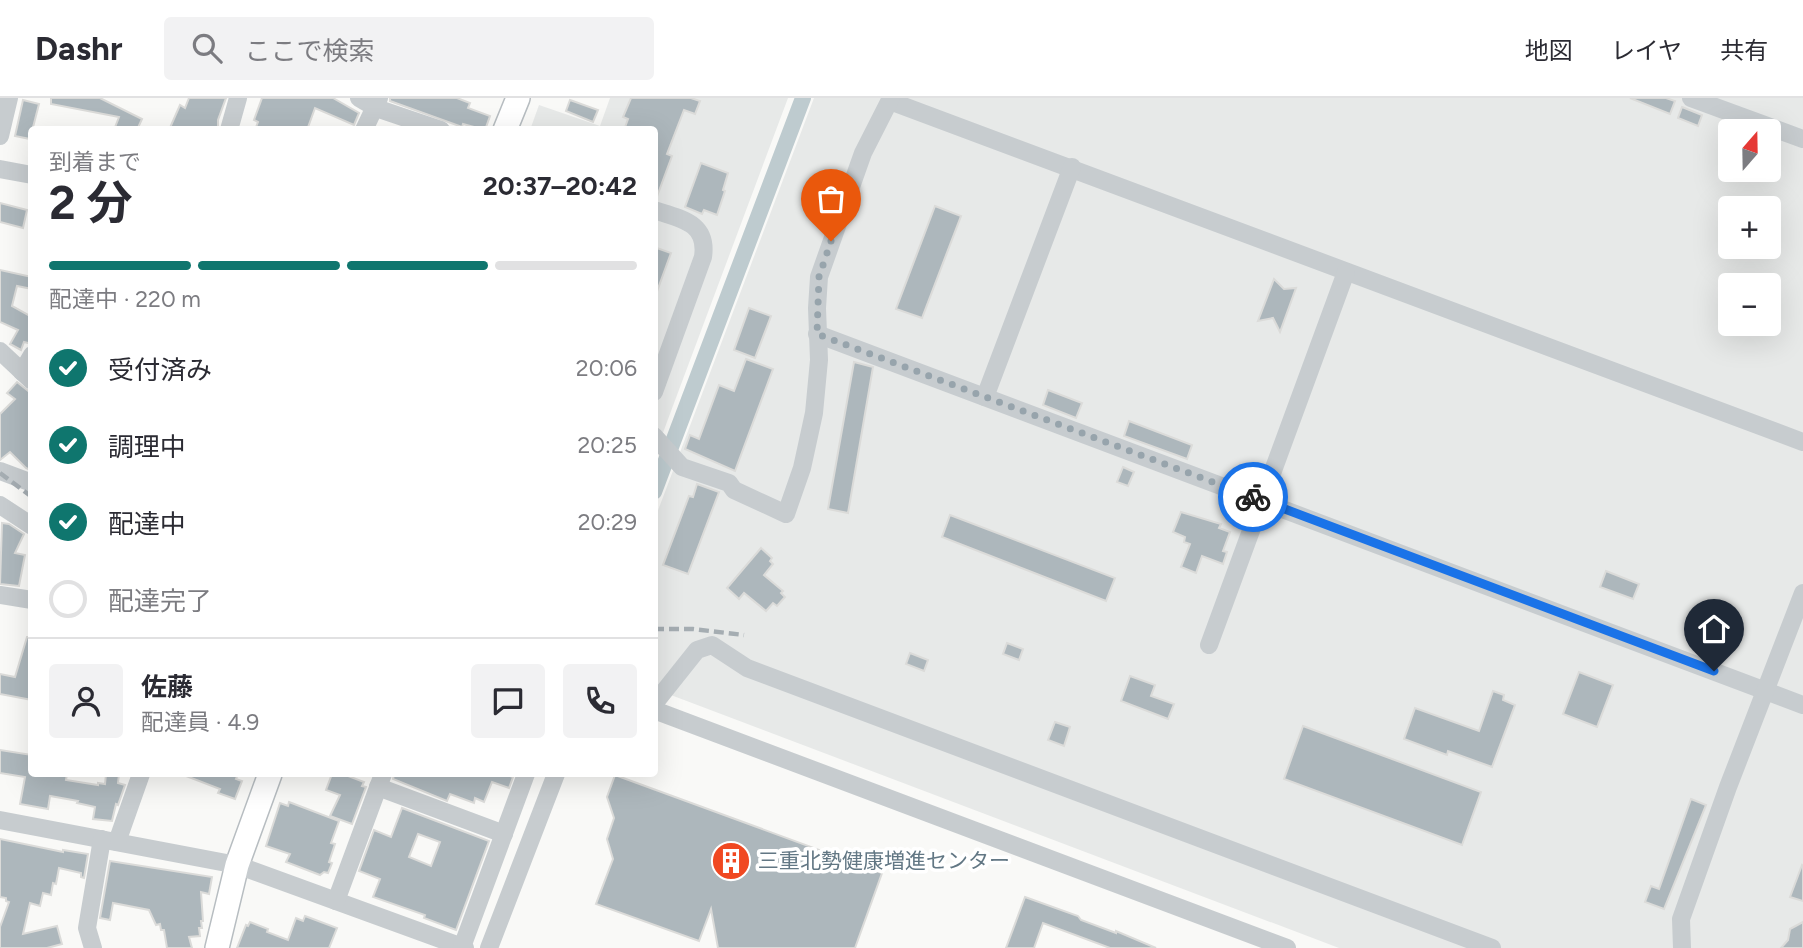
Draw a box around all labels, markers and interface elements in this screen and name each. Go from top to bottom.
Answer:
search box [164,17,654,80]
text: Dashr [35,29,122,68]
icon: search [188,29,226,67]
text: ここで検索 [244,35,374,67]
text: 地図 [1525,36,1573,65]
text: レイヤ [1611,36,1682,65]
text: 共有 [1720,36,1768,65]
north arrow [1718,119,1782,182]
map controls [1718,119,1781,336]
text: 到着まで [49,148,141,176]
pin [801,169,861,241]
text: 20:37–20:42 [483,170,637,202]
text: 2 分 [49,175,133,231]
icon: bag [812,180,850,218]
button: + [1718,196,1781,259]
button: − [1718,273,1781,336]
text: 配達中 · 220 m [49,285,201,313]
icon: check [49,349,87,387]
text: 受付済み [108,354,212,386]
text: 20:06 [576,354,637,382]
icon: check [49,426,87,464]
text: 調理中 [108,431,186,463]
text: 20:25 [577,431,637,459]
courier [1218,462,1288,532]
icon: bike [1234,478,1272,516]
icon: check [49,503,87,541]
text: 配達中 [108,508,186,540]
text: 20:29 [578,508,637,536]
text: 配達完了 [108,585,212,617]
pin [1684,599,1744,671]
icon: home [1695,610,1733,648]
button: person [49,664,123,738]
button: chat [471,664,545,738]
button: phone [563,664,637,738]
text: 佐藤 [141,671,193,703]
text: 配達員 · 4.9 [141,708,259,736]
building icon: 三重北勢健康増進センター [710,840,752,882]
place label: 三重北勢健康増進センター [758,848,1010,873]

